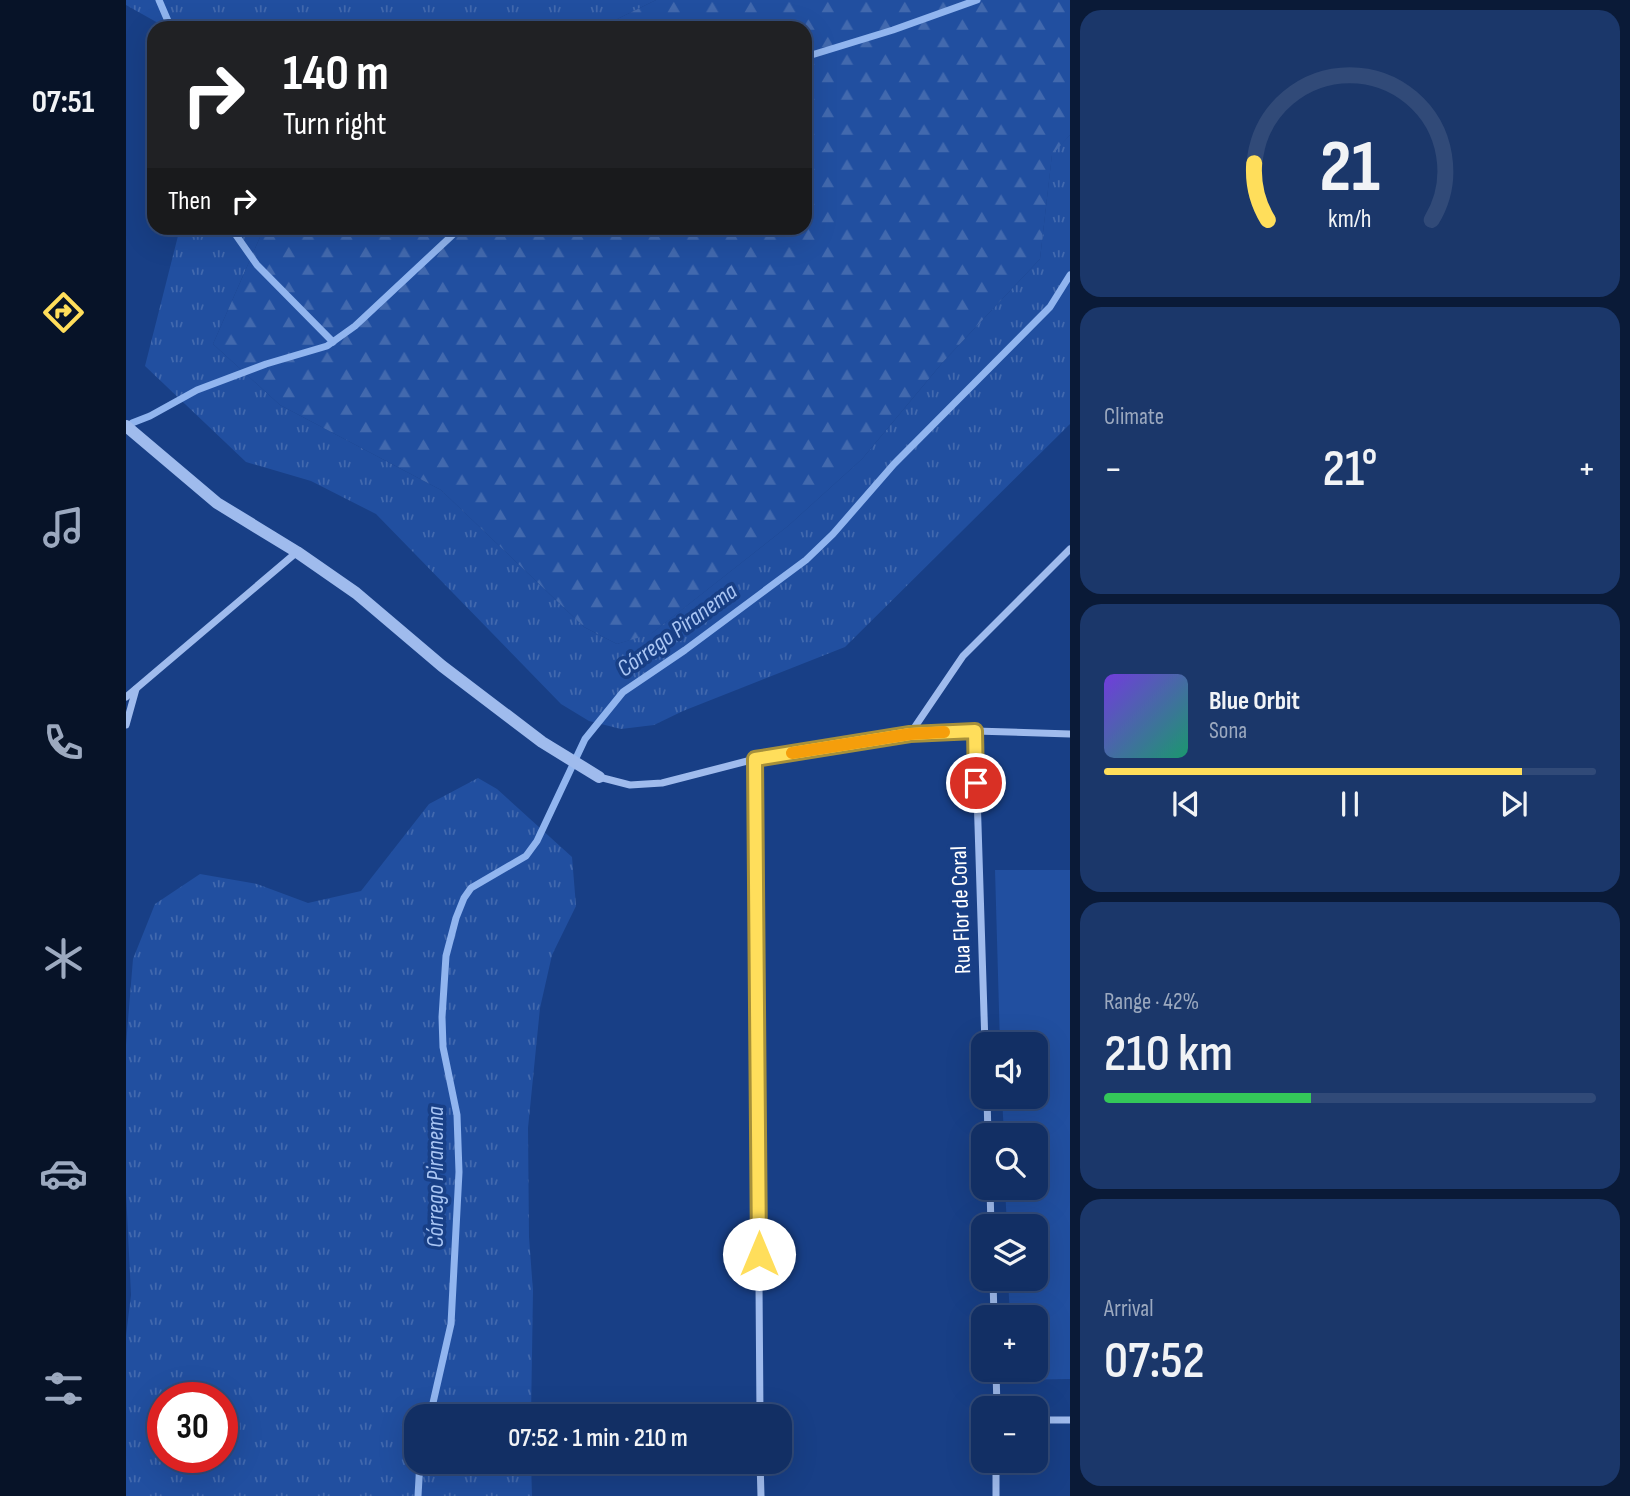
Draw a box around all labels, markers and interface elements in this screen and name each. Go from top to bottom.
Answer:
text: 140 m [283,45,389,104]
icon: right [168,49,259,140]
text: 07:51 [32,83,94,122]
text: Turn right [283,105,387,144]
text: 21 [1320,124,1380,212]
icon: right [225,182,263,220]
text: Then [168,186,211,217]
text: km/h [1328,203,1372,234]
icon: directions [39,288,88,337]
text: Climate [1104,403,1164,431]
text: 21° [1323,438,1377,501]
text: − [1104,447,1123,492]
text: + [1577,447,1596,492]
icon: music [39,503,88,552]
water label: Córrego Piranema [611,577,743,683]
text: Blue Orbit [1209,686,1300,717]
text: Sona [1209,717,1247,745]
icon: phone [39,718,88,767]
pin [946,753,1006,813]
icon: arrive [957,764,995,802]
icon: previous [1167,785,1205,823]
icon: pause [1331,785,1369,823]
icon: next [1495,785,1533,823]
street label: Rua Flor de Coral [945,846,977,974]
icon: climate [39,934,88,983]
text: Range · 42% [1104,988,1199,1016]
text: 210 km [1104,1023,1233,1086]
map controls [971,1032,1048,1473]
button: sound [971,1032,1048,1109]
water label: Córrego Piranema [421,1106,450,1248]
button: search [971,1123,1048,1200]
icon: car [39,1149,88,1198]
button: layers [971,1214,1048,1291]
position arrow [722,1217,796,1291]
text: Arrival [1104,1295,1153,1323]
button: + [971,1305,1048,1382]
text: 07:52 [1104,1330,1205,1393]
icon: filters [39,1364,88,1413]
speed limit sign: 30 [147,1382,238,1473]
button: − [971,1396,1048,1473]
text: 07:52 · 1 min · 210 m [508,1423,688,1454]

